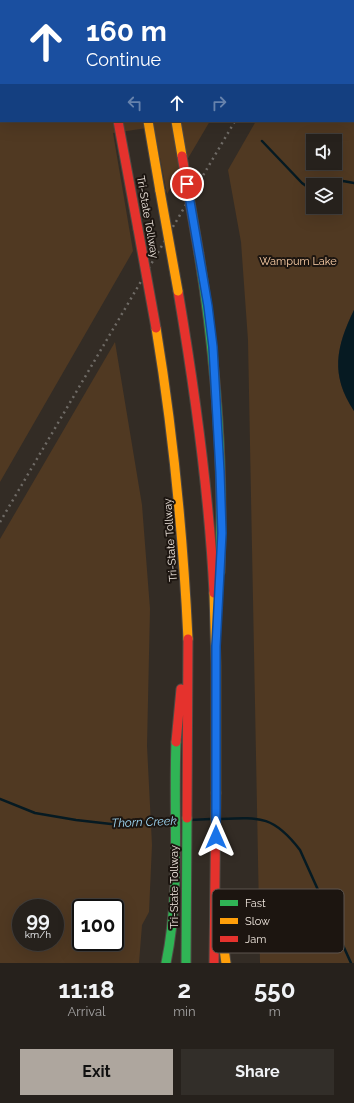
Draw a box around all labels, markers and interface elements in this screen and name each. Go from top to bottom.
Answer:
text: 160 m [86,15,167,48]
icon: ahead [20,16,72,68]
text: Continue [86,49,161,70]
icon: left [124,92,146,114]
icon: ahead [166,92,188,114]
icon: right [208,92,230,114]
map controls [306,134,342,214]
button: sound [306,134,342,170]
pin [170,167,204,201]
icon: arrive [176,173,198,195]
street label: Tri-State Tollway [134,175,161,260]
button: layers [306,178,342,214]
park label: Wampum Lake [259,255,337,268]
street label: Tri-State Tollway [161,498,180,582]
water label: Thorn Creek [111,814,178,830]
position arrow [195,816,237,858]
street label: Tri-State Tollway [168,845,181,929]
legend [212,889,344,953]
text: Fast [245,897,266,910]
speed limit sign: 100 [72,899,124,951]
text: 99 [26,908,50,932]
text: Slow [245,915,270,928]
text: km/h [25,929,51,940]
text: Jam [245,933,266,946]
text: 11:18 [59,975,115,1004]
text: 2 [178,975,191,1004]
text: 550 [254,975,295,1004]
text: Arrival [67,1004,106,1019]
text: min [173,1004,196,1019]
text: m [269,1004,281,1019]
button: Exit [20,1049,173,1095]
button: Share [181,1049,334,1095]

